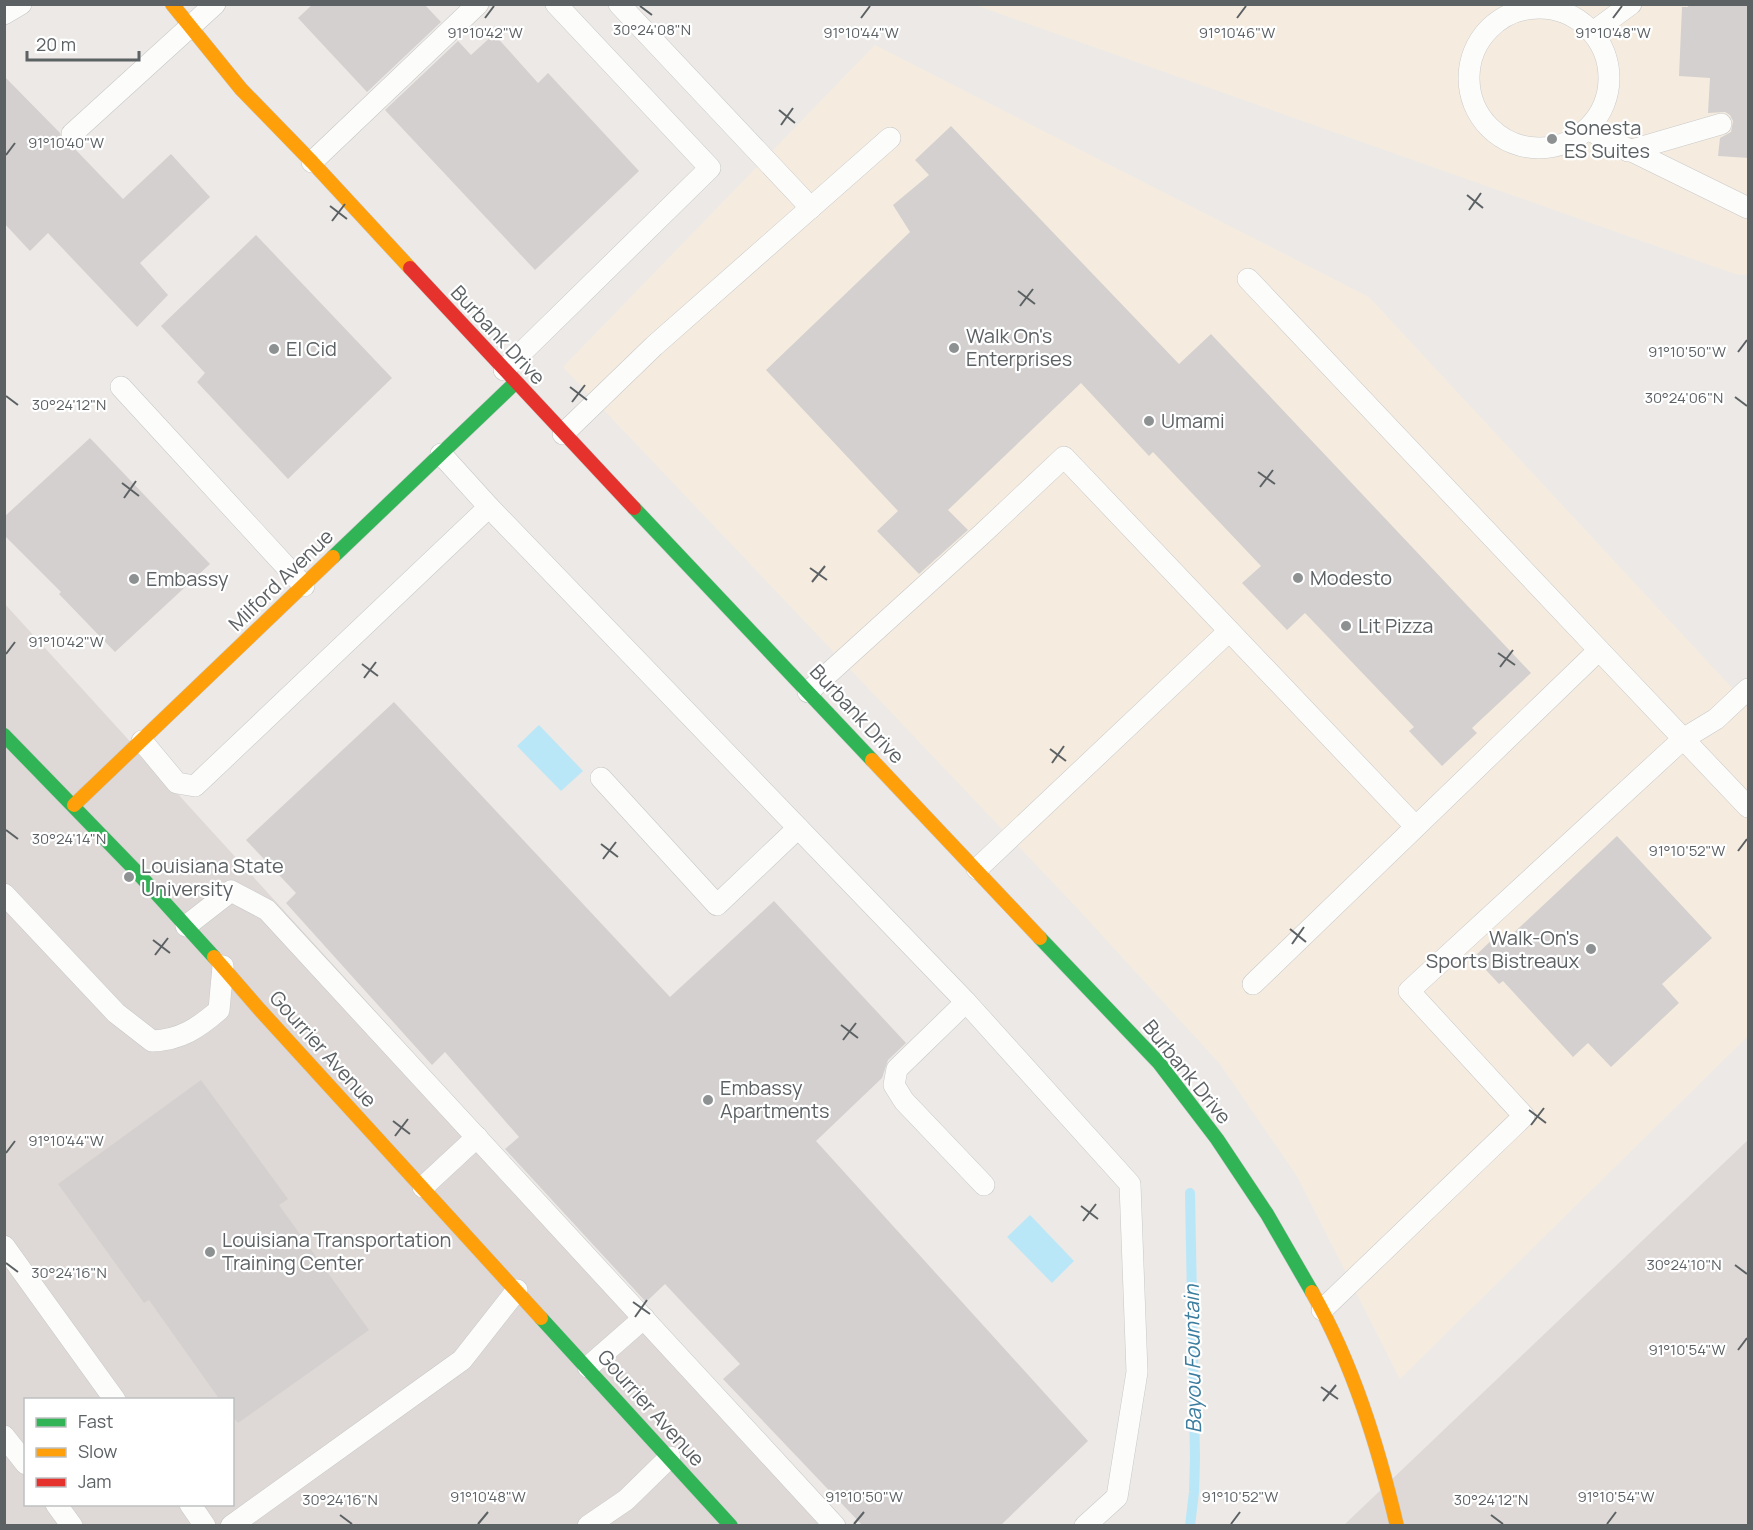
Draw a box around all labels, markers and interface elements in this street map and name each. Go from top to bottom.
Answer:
text: 30°24'08"N [613,19,691,40]
text: 91°10'42"W [447,22,523,43]
text: 91°10'44"W [823,22,899,43]
text: 91°10'46"W [1199,22,1275,43]
text: 91°10'48"W [1575,22,1651,43]
scale bar [27,24,140,62]
text: 20 m [36,32,76,56]
place label: Sonesta ES Suites [1564,114,1650,164]
text: 91°10'40"W [28,132,104,153]
marker: Sonesta ES Suites [1545,132,1559,146]
street label: Burbank Drive [445,279,552,390]
place label: Walk On's Enterprises [966,322,1072,372]
place label: El Cid [286,335,337,362]
marker: Walk On's Enterprises [947,341,961,355]
text: 91°10'50"W [1648,341,1726,362]
marker: El Cid [267,342,281,356]
text: 30°24'06"N [1645,387,1723,408]
text: 30°24'12"N [32,394,106,415]
place label: Umami [1161,407,1225,434]
marker: Umami [1142,414,1156,428]
street label: Milford Avenue [222,523,339,637]
place label: Modesto [1310,564,1392,591]
place label: Embassy [146,565,229,592]
marker: Modesto [1291,571,1305,585]
marker: Embassy [127,572,141,586]
place label: Lit Pizza [1358,612,1433,639]
marker: Lit Pizza [1339,619,1353,633]
text: 91°10'42"W [28,631,104,652]
street label: Burbank Drive [804,658,911,769]
text: 30°24'14"N [32,828,106,849]
text: 91°10'52"W [1649,840,1725,861]
place label: Louisiana State University [141,852,284,902]
marker: Louisiana State University [122,870,136,884]
place label: Walk-On's Sports Bistreaux [1426,924,1579,974]
marker: Walk-On's Sports Bistreaux [1584,942,1598,956]
street label: Gourrier Avenue [264,985,383,1113]
street label: Burbank Drive [1137,1014,1238,1129]
place label: Embassy Apartments [720,1074,830,1124]
marker: Embassy Apartments [701,1093,715,1107]
text: 91°10'44"W [28,1130,104,1151]
place label: Louisiana Transportation Training Center [222,1226,451,1276]
marker: Louisiana Transportation Training Center [203,1245,217,1259]
text: 30°24'10"N [1646,1254,1722,1275]
text: 30°24'16"N [31,1262,107,1283]
water label: Bayou Fountain [1177,1283,1207,1434]
text: 91°10'54"W [1648,1339,1726,1360]
street label: Gourrier Avenue [592,1344,711,1472]
legend [24,1398,234,1506]
text: Fast [78,1409,113,1433]
text: Slow [78,1439,118,1463]
text: Jam [78,1469,112,1493]
text: 91°10'48"W [450,1486,526,1507]
text: 91°10'50"W [825,1486,903,1507]
text: 91°10'52"W [1202,1486,1278,1507]
text: 91°10'54"W [1577,1486,1655,1507]
text: 30°24'16"N [302,1489,378,1510]
text: 30°24'12"N [1454,1489,1528,1510]

